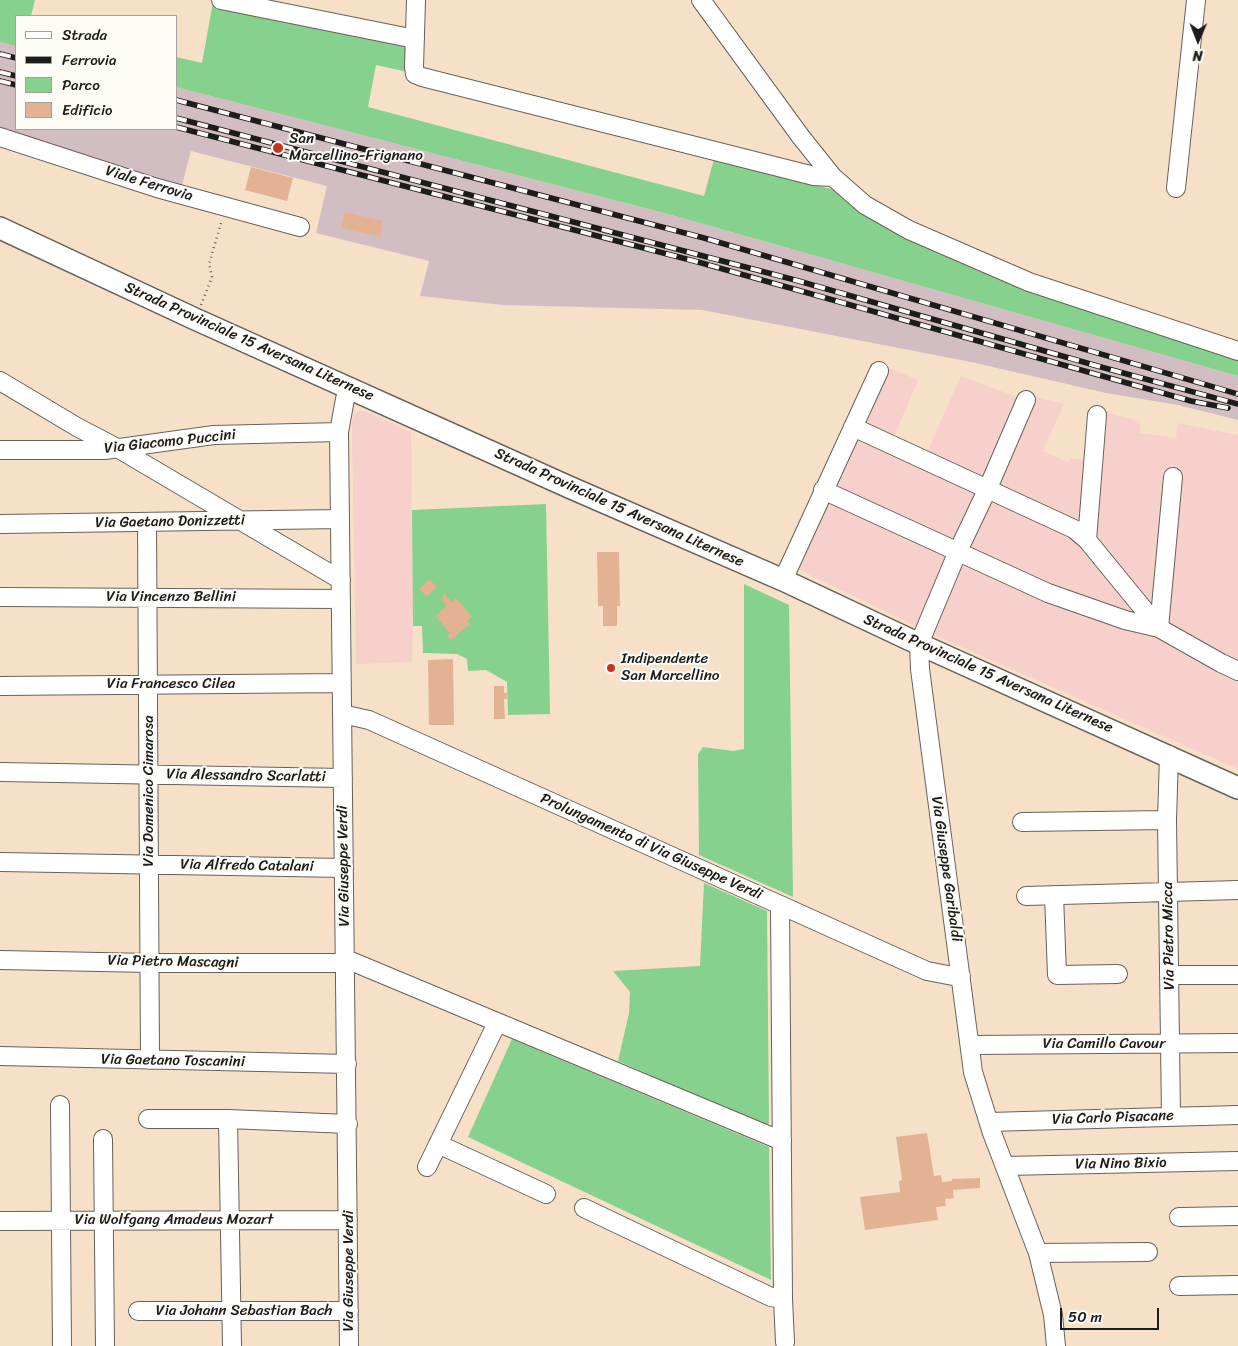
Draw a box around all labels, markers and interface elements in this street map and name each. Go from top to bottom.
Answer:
legend [15,15,178,130]
north arrow [1173,15,1223,65]
text: Strada [62,22,107,48]
text: N [1193,43,1203,68]
text: Ferrovia [62,47,116,73]
text: Parco [62,72,100,98]
text: Edificio [62,97,113,123]
place label: San Marcellino-Frignano [289,130,423,165]
marker: San Marcellino-Frignano [271,141,285,155]
street label: Viale Ferrovia [103,162,195,206]
street label: Strada Provinciale 15 Aversana Liternese [122,279,376,405]
street label: Via Giacomo Puccini [103,426,237,458]
street label: Strada Provinciale 15 Aversana Liternese [492,445,746,571]
street label: Via Gaetano Donizzetti [95,512,245,532]
street label: Via Vincenzo Bellini [106,588,236,606]
street label: Strada Provinciale 15 Aversana Liternese [861,611,1115,737]
place label: Indipendente San Marcellino [621,650,719,685]
marker: Indipendente San Marcellino [605,662,617,674]
street label: Via Francesco Cilea [107,675,235,693]
street label: Via Domenico Cimarosa [140,715,158,867]
street label: Via Alessandro Scarlatti [166,766,326,786]
street label: Prolungamento di Via Giuseppe Verdi [537,790,765,904]
street label: Via Giuseppe Garibaldi [927,795,965,943]
street label: Via Giuseppe Verdi [334,805,354,927]
street label: Via Alfredo Catalani [180,856,314,876]
street label: Via Pietro Micca [1159,882,1179,990]
street label: Via Pietro Mascagni [107,952,239,972]
street label: Via Camillo Cavour [1043,1035,1165,1053]
street label: Via Gaetano Toscanini [101,1051,245,1071]
street label: Via Carlo Pisacane [1052,1107,1174,1129]
street label: Via Nino Bixio [1075,1154,1167,1174]
street label: Via Giuseppe Verdi [340,1210,358,1332]
street label: Via Wolfgang Amadeus Mozart [75,1211,273,1229]
scale bar [1063,1298,1162,1330]
street label: Via Johann Sebastian Bach [156,1302,332,1320]
text: 50 m [1068,1304,1102,1330]

